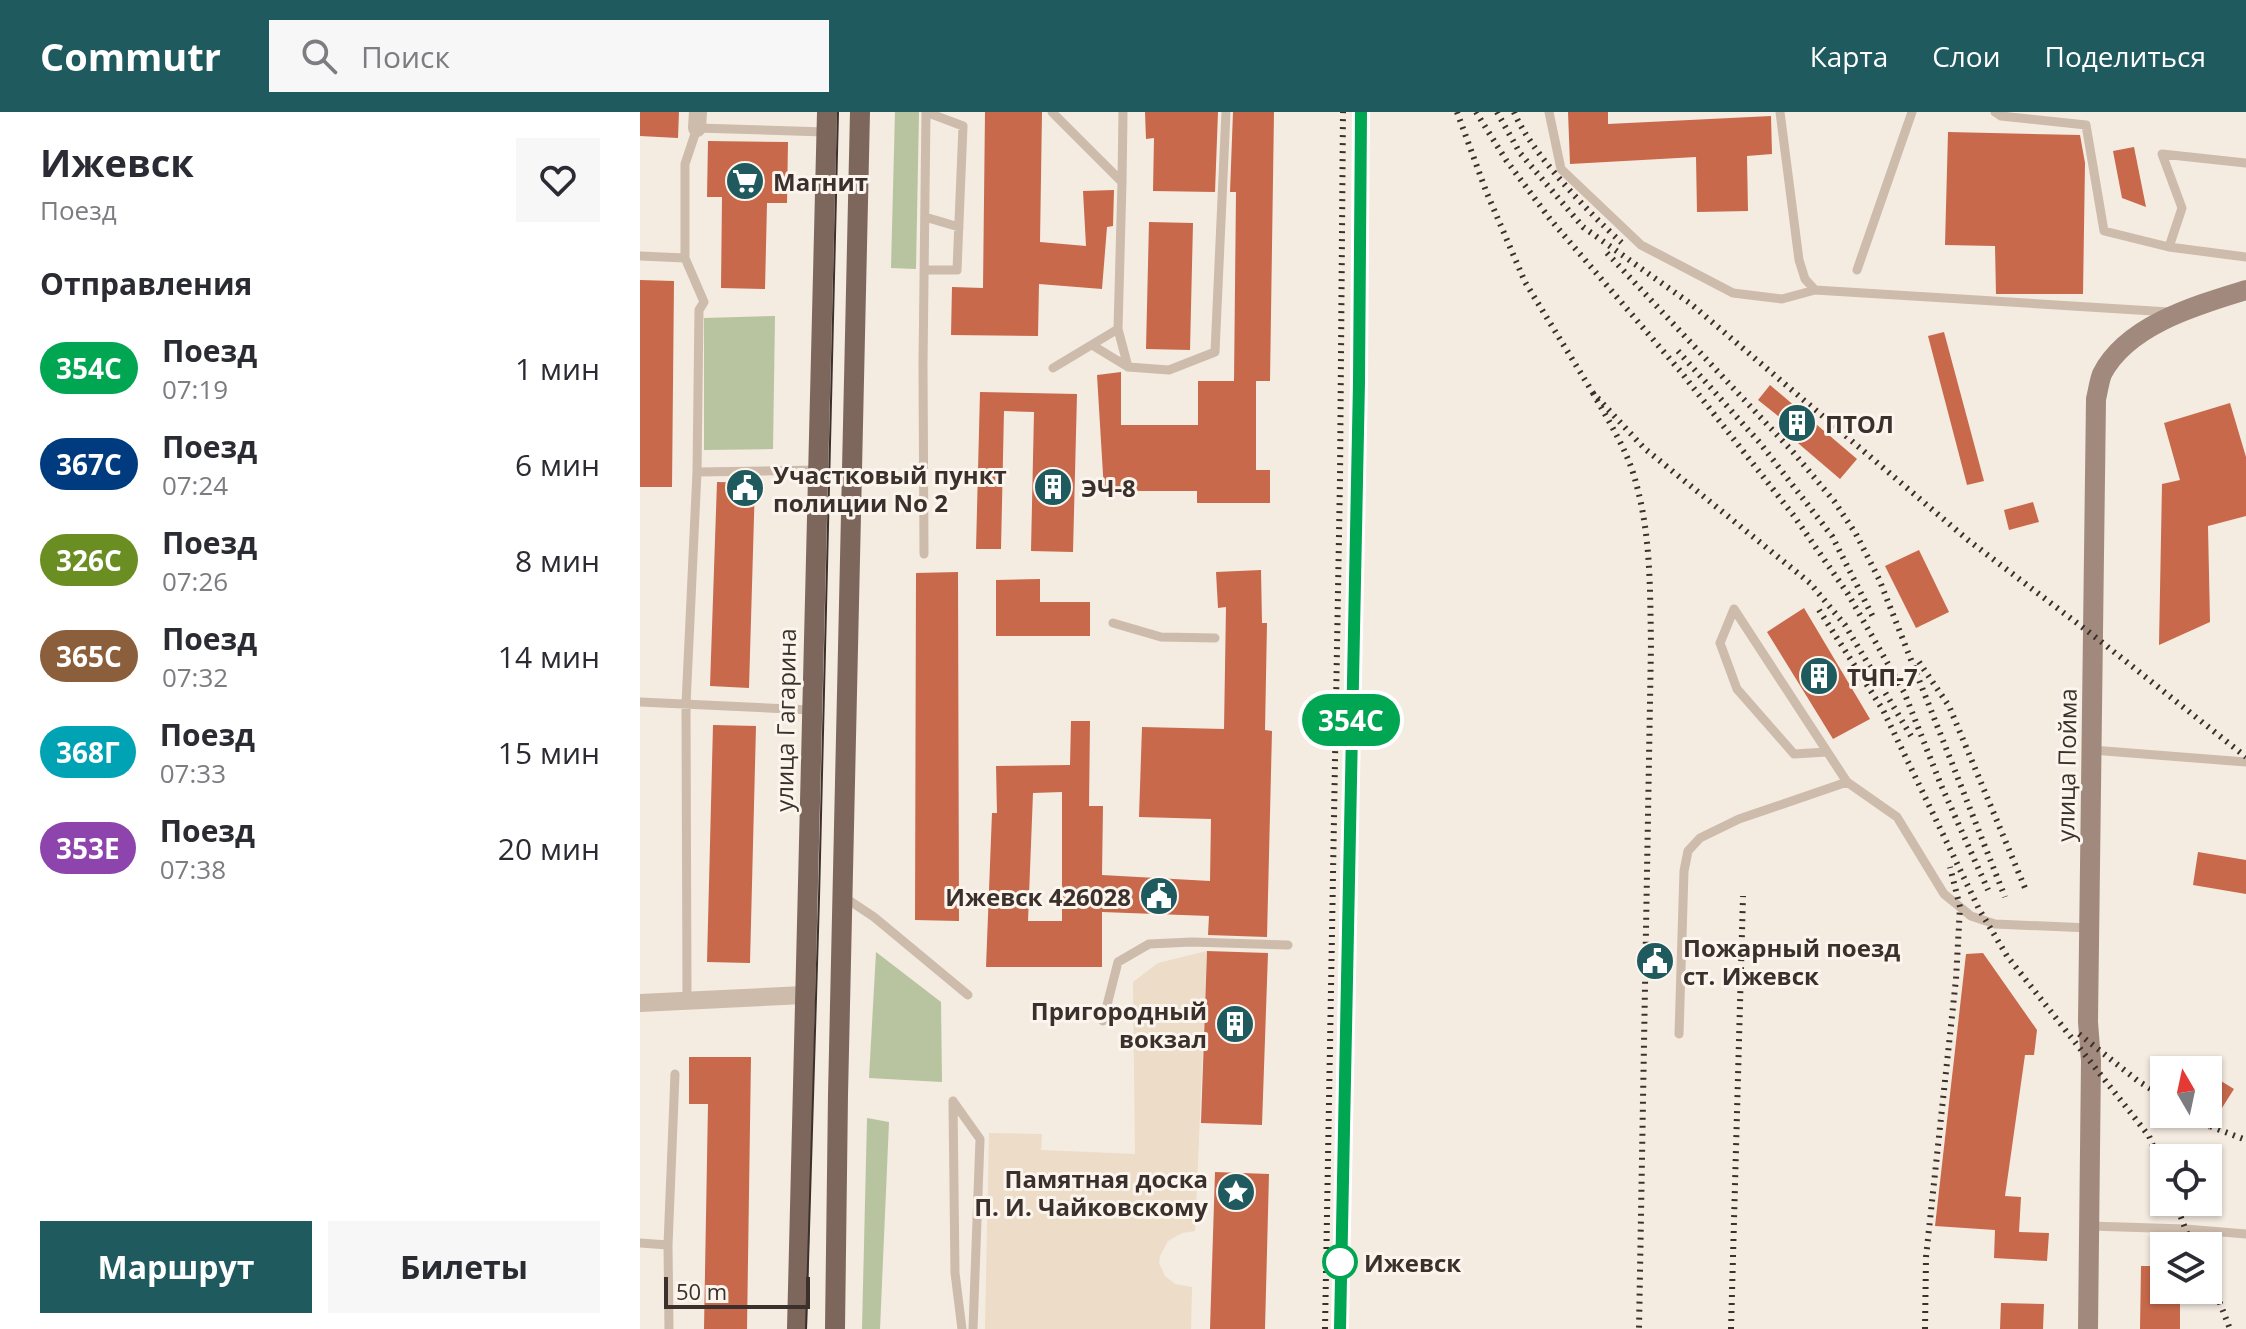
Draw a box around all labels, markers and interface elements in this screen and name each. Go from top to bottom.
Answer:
search box [269,20,829,92]
text: Commutr [40,30,221,82]
icon: search [297,34,341,78]
text: Поиск [361,36,450,77]
text: Карта [1810,37,1888,75]
text: Слои [1932,37,2001,75]
text: Поделиться [2045,37,2206,75]
text: Ижевск [40,136,194,188]
button: heart [516,138,600,222]
supermarket icon: Магнит [724,160,766,202]
place label: Магнит [773,165,868,198]
text: Поезд [40,192,117,228]
text: Отправления [40,263,252,304]
text: Поезд [162,330,257,371]
text: 1 мин [515,348,600,389]
text: 354С [56,349,122,387]
text: 07:19 [162,371,228,407]
building icon: ПТОЛ [1776,402,1818,444]
place label: ПТОЛ [1825,407,1894,440]
text: Поезд [162,426,257,467]
text: 6 мин [515,444,600,485]
text: 367С [56,445,122,483]
place label: Участковый пункт полиции No 2 [773,458,1007,519]
building icon: ЭЧ-8 [1032,466,1074,508]
text: 07:24 [162,467,228,503]
public building icon: Участковый пункт полиции No 2 [724,467,766,509]
place label: ЭЧ-8 [1081,471,1136,504]
text: Поезд [162,522,257,563]
text: 8 мин [515,540,600,581]
text: 326С [56,541,122,579]
text: 07:26 [162,563,228,599]
text: Поезд [162,618,257,659]
street label: улица Гагарина [767,628,803,812]
text: 14 мин [498,636,600,677]
text: 365С [56,637,122,675]
building icon: ТЧП-7 [1798,655,1840,697]
text: 07:32 [162,659,228,695]
place label: ТЧП-7 [1847,660,1918,693]
street label: улица Пойма [2048,688,2084,842]
line badge: 354С [1295,694,1407,746]
text: 354С [1318,701,1384,739]
text: Поезд [160,714,255,755]
text: 15 мин [498,732,600,773]
text: 368Г [56,733,120,771]
text: 07:33 [160,755,226,791]
text: Поезд [160,810,255,851]
text: 20 мин [498,828,600,869]
text: 353Е [56,829,120,867]
text: 07:38 [160,851,226,887]
public building icon: Ижевск 426028 [1138,875,1180,917]
place label: Ижевск 426028 [945,880,1131,913]
place label: Пожарный поезд ст. Ижевск [1683,931,1900,992]
public building icon: Пожарный поезд ст. Ижевск [1634,940,1676,982]
place label: Пригородный вокзал [1031,994,1207,1055]
building icon: Пригородный вокзал [1214,1003,1256,1045]
north arrow [2150,1056,2222,1128]
map controls [2150,1056,2222,1304]
button: locate [2150,1144,2222,1216]
place label: Памятная доска П. И. Чайковскому [974,1162,1208,1223]
place icon: Памятная доска П. И. Чайковскому [1215,1171,1257,1213]
button: Маршрут [40,1221,312,1313]
button: Билеты [328,1221,600,1313]
button: layers [2150,1232,2222,1304]
marker: Ижевск [1323,1245,1357,1279]
place label: Ижевск [1364,1246,1461,1279]
scale bar [664,1273,810,1309]
text: 50 m [676,1276,727,1306]

